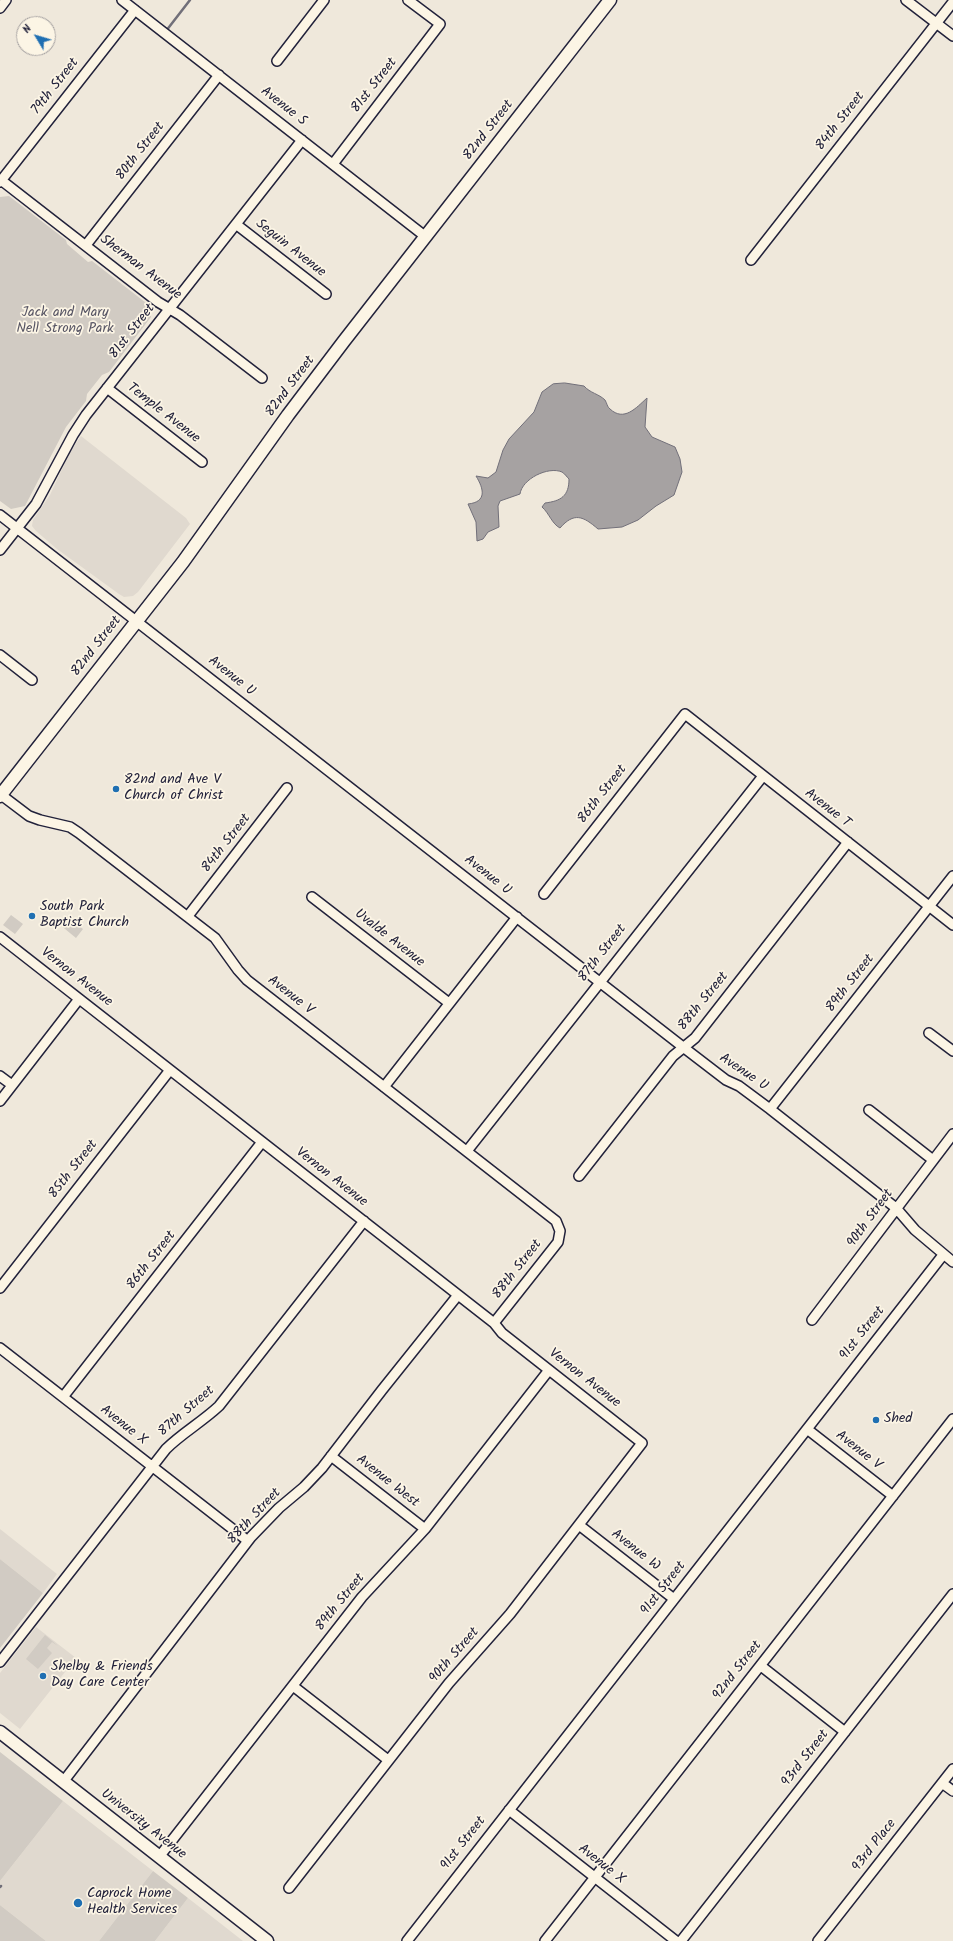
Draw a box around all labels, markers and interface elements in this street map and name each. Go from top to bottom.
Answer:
north arrow [16,16,56,56]
text: N [18,21,37,38]
street label: 79th Street [29,55,83,119]
street label: 81st Street [348,55,402,117]
street label: Avenue S [256,84,310,130]
street label: 84th Street [813,89,869,155]
street label: 82nd Street [460,97,518,165]
street label: 80th Street [113,119,169,185]
street label: Seguin Avenue [251,216,329,282]
street label: Sherman Avenue [96,232,184,304]
street label: 81st Street [106,301,160,363]
park label: Jack and Mary Nell Strong Park [16,306,114,338]
street label: 82nd Street [263,353,319,421]
street label: Temple Avenue [123,380,203,448]
street label: 82nd Street [68,613,126,681]
street label: Avenue U [204,653,258,701]
street label: 86th Street [575,762,631,828]
place label: 82nd and Ave V Church of Christ [124,773,223,806]
marker: 82nd and Ave V Church of Christ [111,784,121,794]
street label: Avenue T [800,786,854,832]
street label: 84th Street [199,811,255,877]
street label: Avenue U [460,852,514,900]
place label: South Park Baptist Church [40,900,129,932]
street label: Uvalde Avenue [351,906,427,972]
marker: South Park Baptist Church [27,911,37,921]
street label: 87th Street [575,922,631,986]
street label: Vernon Avenue [37,945,115,1011]
street label: 89th Street [823,952,879,1016]
street label: 88th Street [675,969,733,1035]
street label: Avenue V [263,973,317,1019]
street label: Avenue U [715,1051,771,1095]
street label: 85th Street [46,1137,102,1203]
street label: Vernon Avenue [292,1145,370,1211]
street label: 90th Street [844,1187,898,1251]
street label: 86th Street [124,1228,180,1294]
street label: 88th Street [490,1237,546,1303]
street label: 91st Street [837,1304,889,1364]
street label: Vernon Avenue [545,1346,623,1412]
street label: 87th Street [155,1383,219,1441]
street label: Avenue X [96,1402,150,1450]
place label: Shed [884,1412,912,1428]
marker: Shed [871,1415,881,1425]
street label: Avenue V [831,1428,885,1474]
street label: Avenue West [352,1452,422,1512]
street label: 88th Street [225,1485,285,1549]
street label: Avenue W [607,1527,663,1575]
street label: 91st Street [638,1559,690,1619]
street label: 89th Street [313,1571,369,1635]
street label: 90th Street [426,1625,484,1687]
street label: 92nd Street [710,1638,766,1704]
place label: Shelby & Friends Day Care Center [51,1660,153,1692]
marker: Shelby & Friends Day Care Center [38,1671,48,1681]
street label: 93rd Street [779,1727,833,1791]
street label: University Avenue [97,1786,189,1864]
street label: 91st Street [438,1814,490,1874]
street label: 93rd Place [849,1816,901,1876]
street label: Avenue X [574,1841,628,1889]
place label: Caprock Home Health Services [87,1887,177,1920]
marker: Caprock Home Health Services [72,1897,84,1909]

